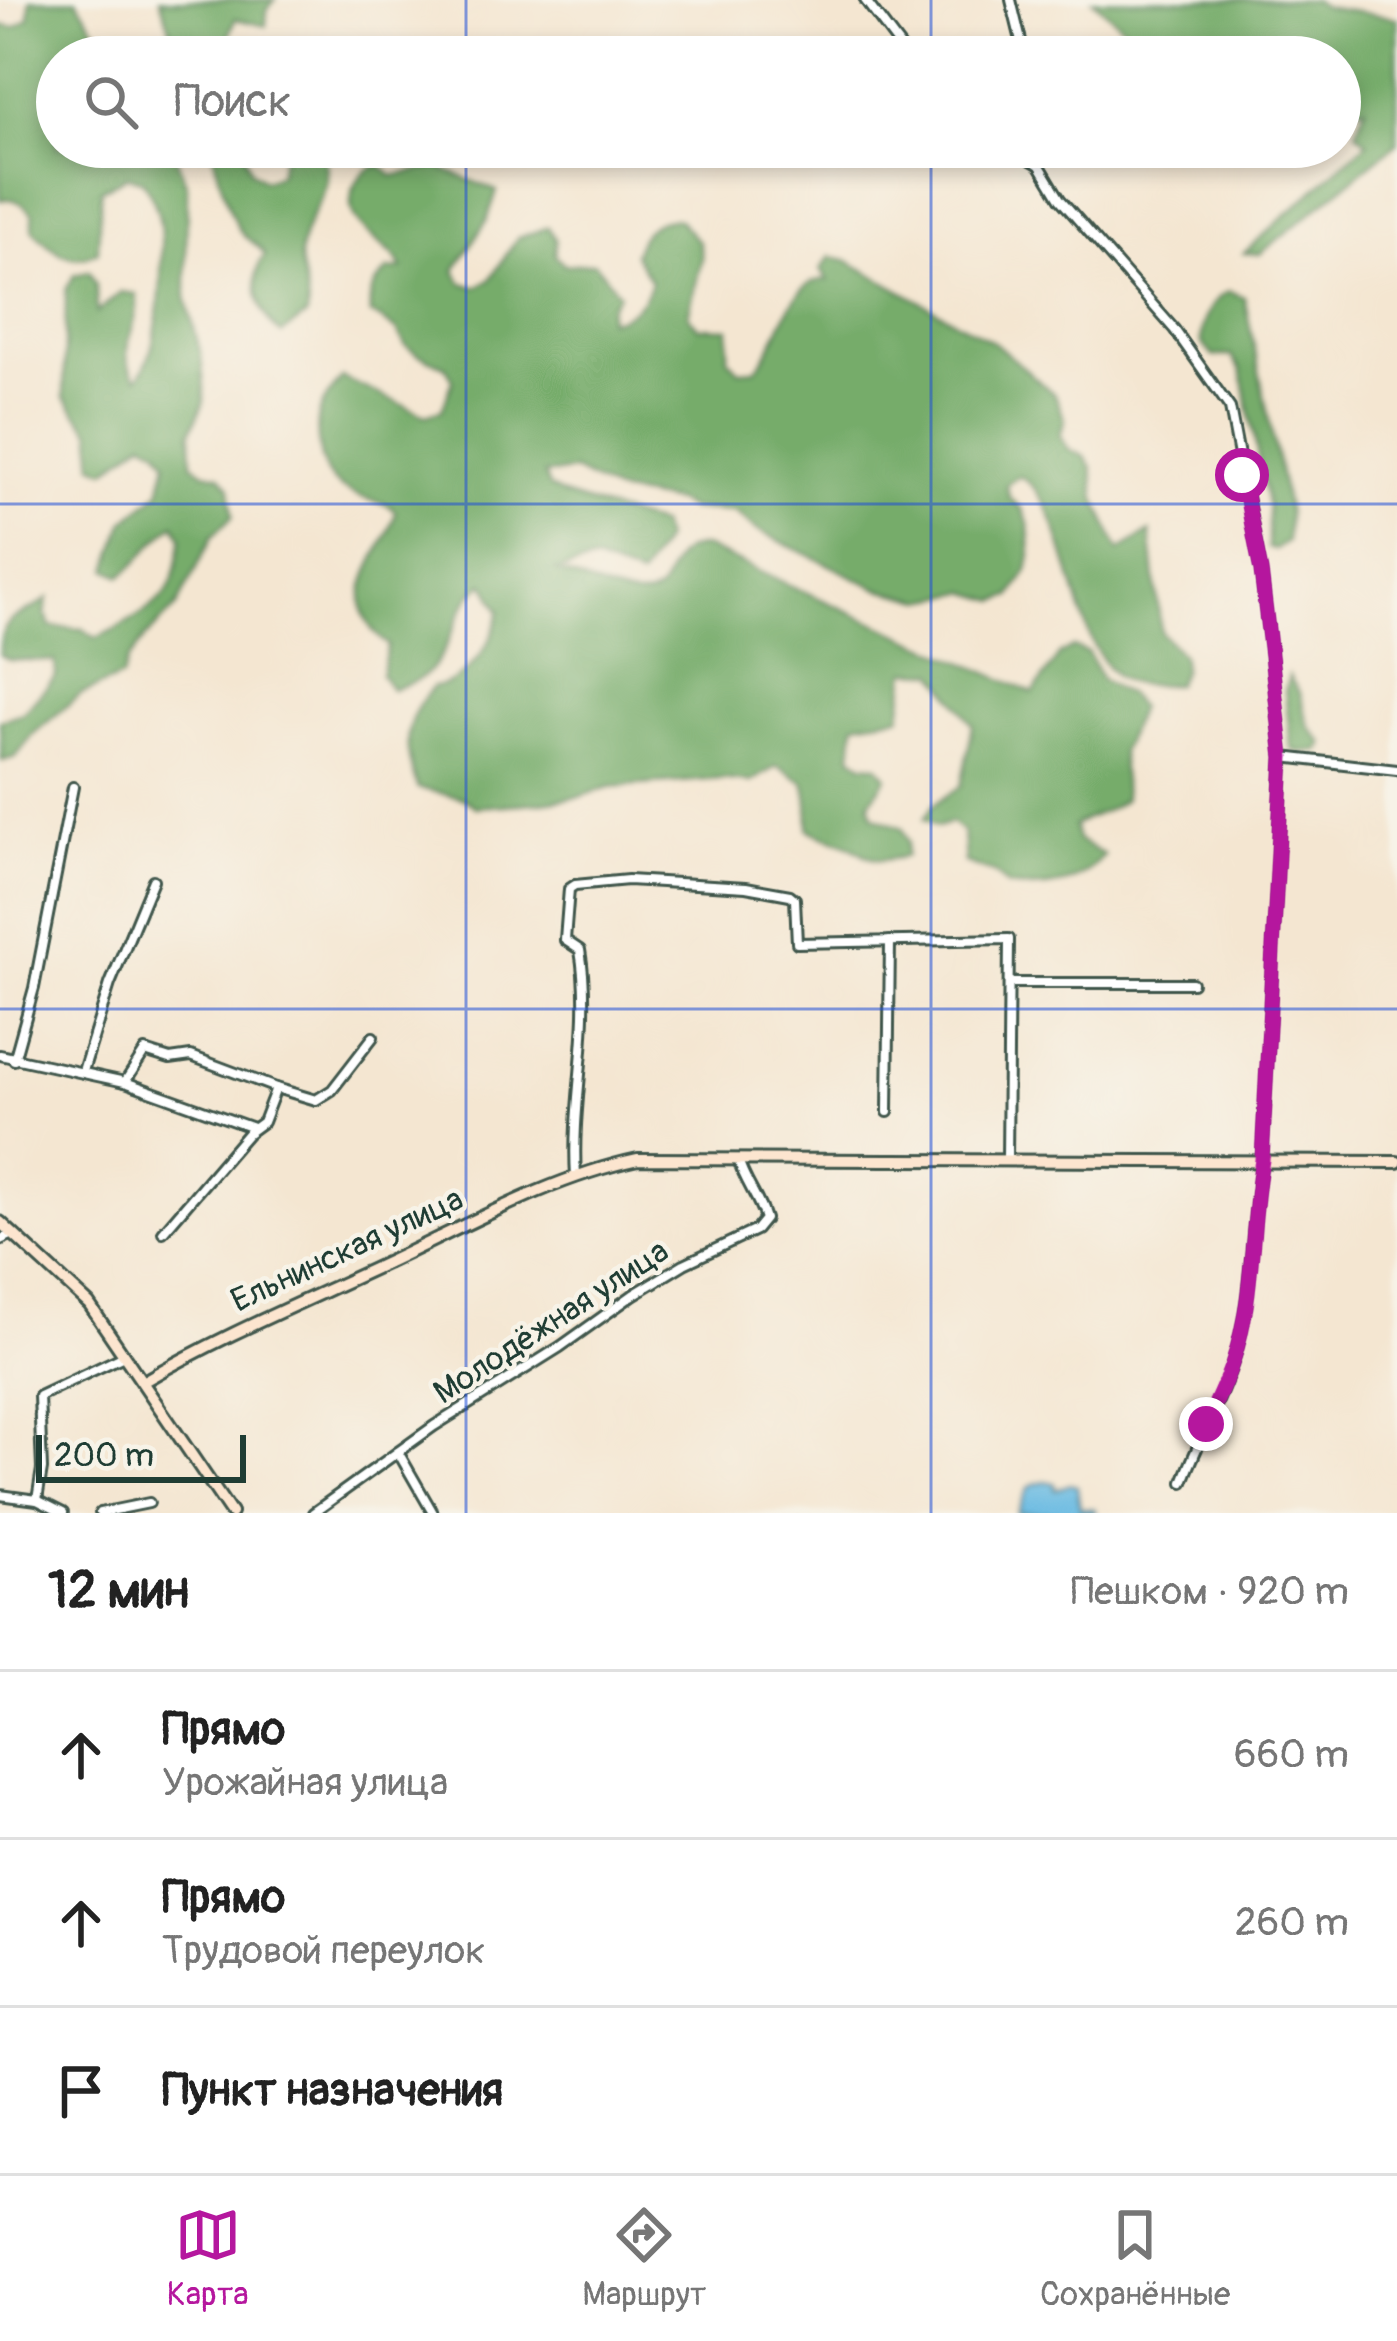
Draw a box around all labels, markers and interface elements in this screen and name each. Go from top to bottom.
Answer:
search box [36,36,1361,168]
icon: search [78,69,144,135]
text: Поиск [174,74,291,130]
route start [1215,448,1269,502]
street label: Ельнинская улица [224,1178,470,1322]
street label: Молодёжная улица [426,1231,676,1413]
route end [1179,1397,1233,1451]
scale bar [36,1429,246,1482]
text: 200 m [54,1435,154,1476]
text: 12 мин [48,1559,189,1623]
text: Пешком · 920 m [1071,1567,1349,1616]
text: Прямо [162,1702,285,1758]
icon: ahead [48,1722,114,1788]
text: 660 m [1234,1730,1349,1779]
text: Урожайная улица [162,1758,448,1807]
text: Прямо [162,1870,285,1926]
icon: ahead [48,1890,114,1956]
text: 260 m [1235,1898,1349,1947]
text: Трудовой переулок [162,1926,485,1975]
icon: arrive [48,2058,114,2124]
text: Пункт назначения [162,2063,503,2119]
tab: Карта [167,2202,249,2315]
tab: Маршрут [582,2202,706,2315]
tab: Сохранённые [1040,2202,1230,2315]

